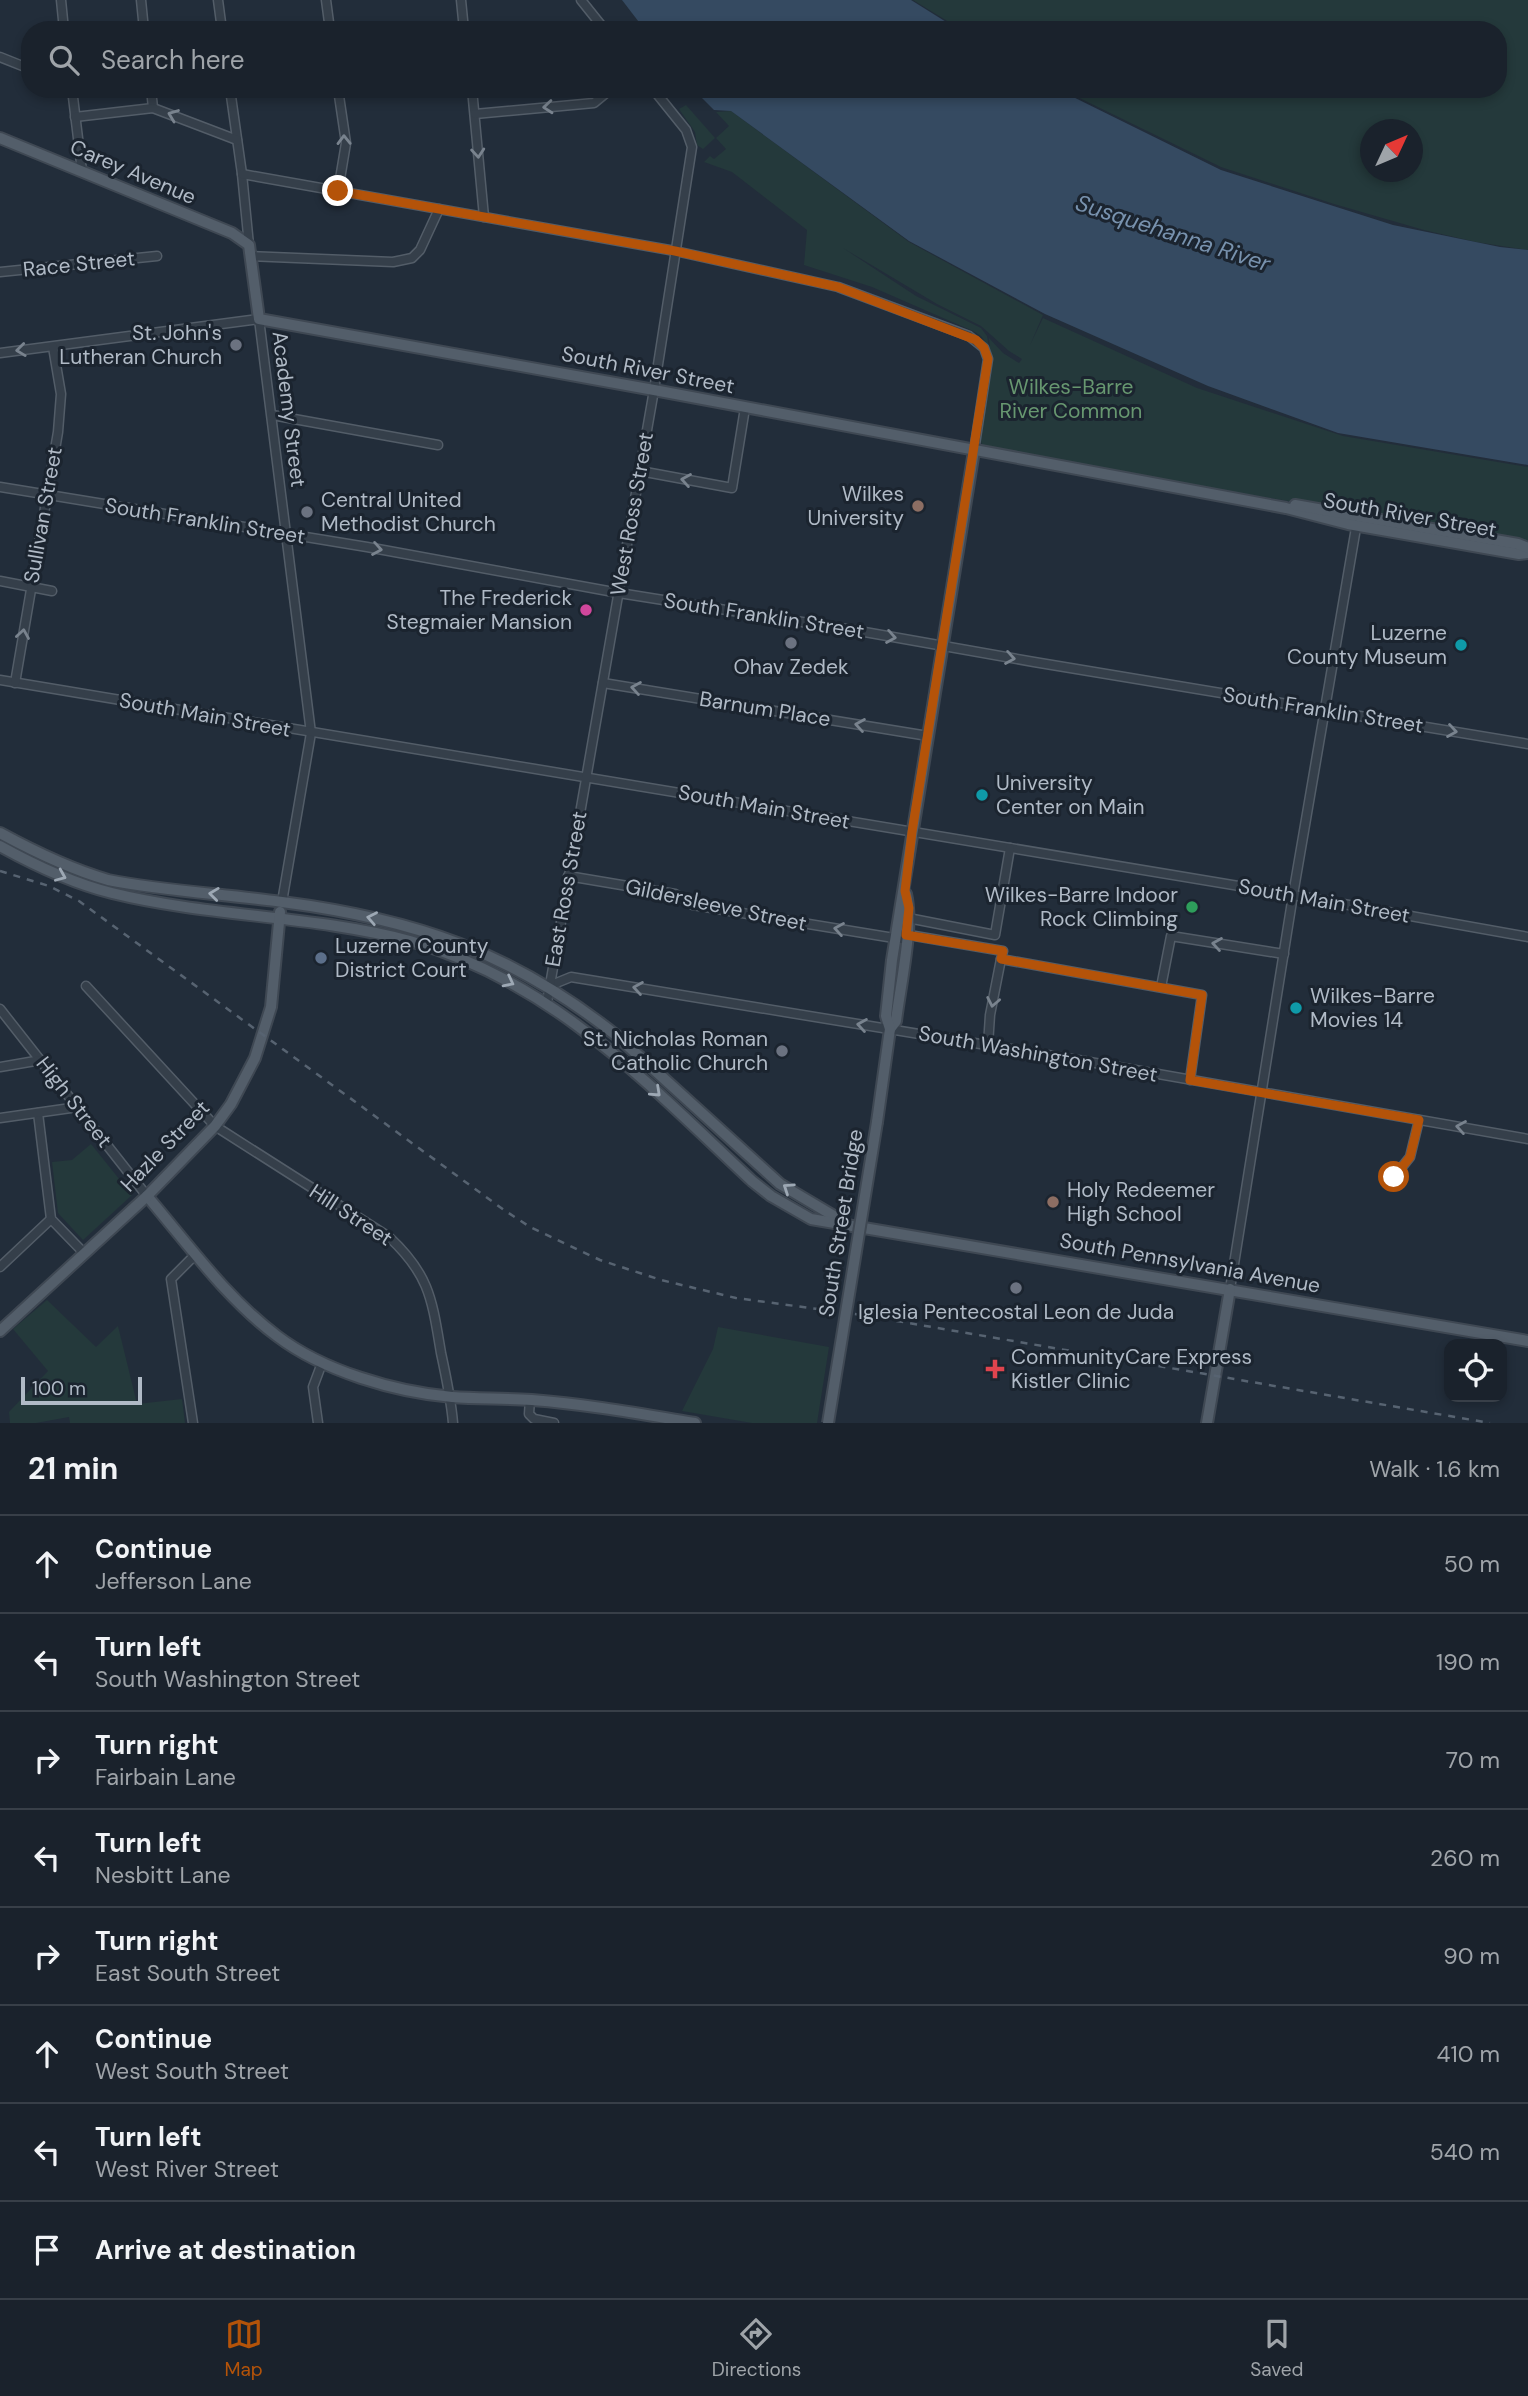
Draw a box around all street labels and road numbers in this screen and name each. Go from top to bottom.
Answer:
street label: Carey Avenue [66,133,200,211]
street label: Race Street [22,244,136,284]
street label: Academy Street [266,329,312,489]
street label: South River Street [559,340,737,400]
street label: West Ross Street [604,430,660,598]
street label: Sullivan Street [17,445,69,585]
street label: South River Street [1321,486,1499,544]
street label: South Franklin Street [103,491,307,551]
street label: South Franklin Street [662,586,866,646]
street label: South Franklin Street [1221,680,1425,740]
street label: Barnum Place [697,685,833,733]
street label: South Main Street [117,686,293,744]
street label: South Main Street [676,778,852,836]
street label: East Ross Street [539,809,593,969]
street label: Gildersleeve Street [623,872,809,938]
street label: South Main Street [1236,872,1412,930]
street label: South Washington Street [916,1019,1160,1089]
street label: High Street [30,1051,118,1153]
street label: Hazle Street [114,1094,216,1198]
street label: South Street Bridge [812,1127,870,1319]
street label: Hill Street [304,1178,398,1252]
street label: South Pennsylvania Avenue [1058,1226,1323,1300]

